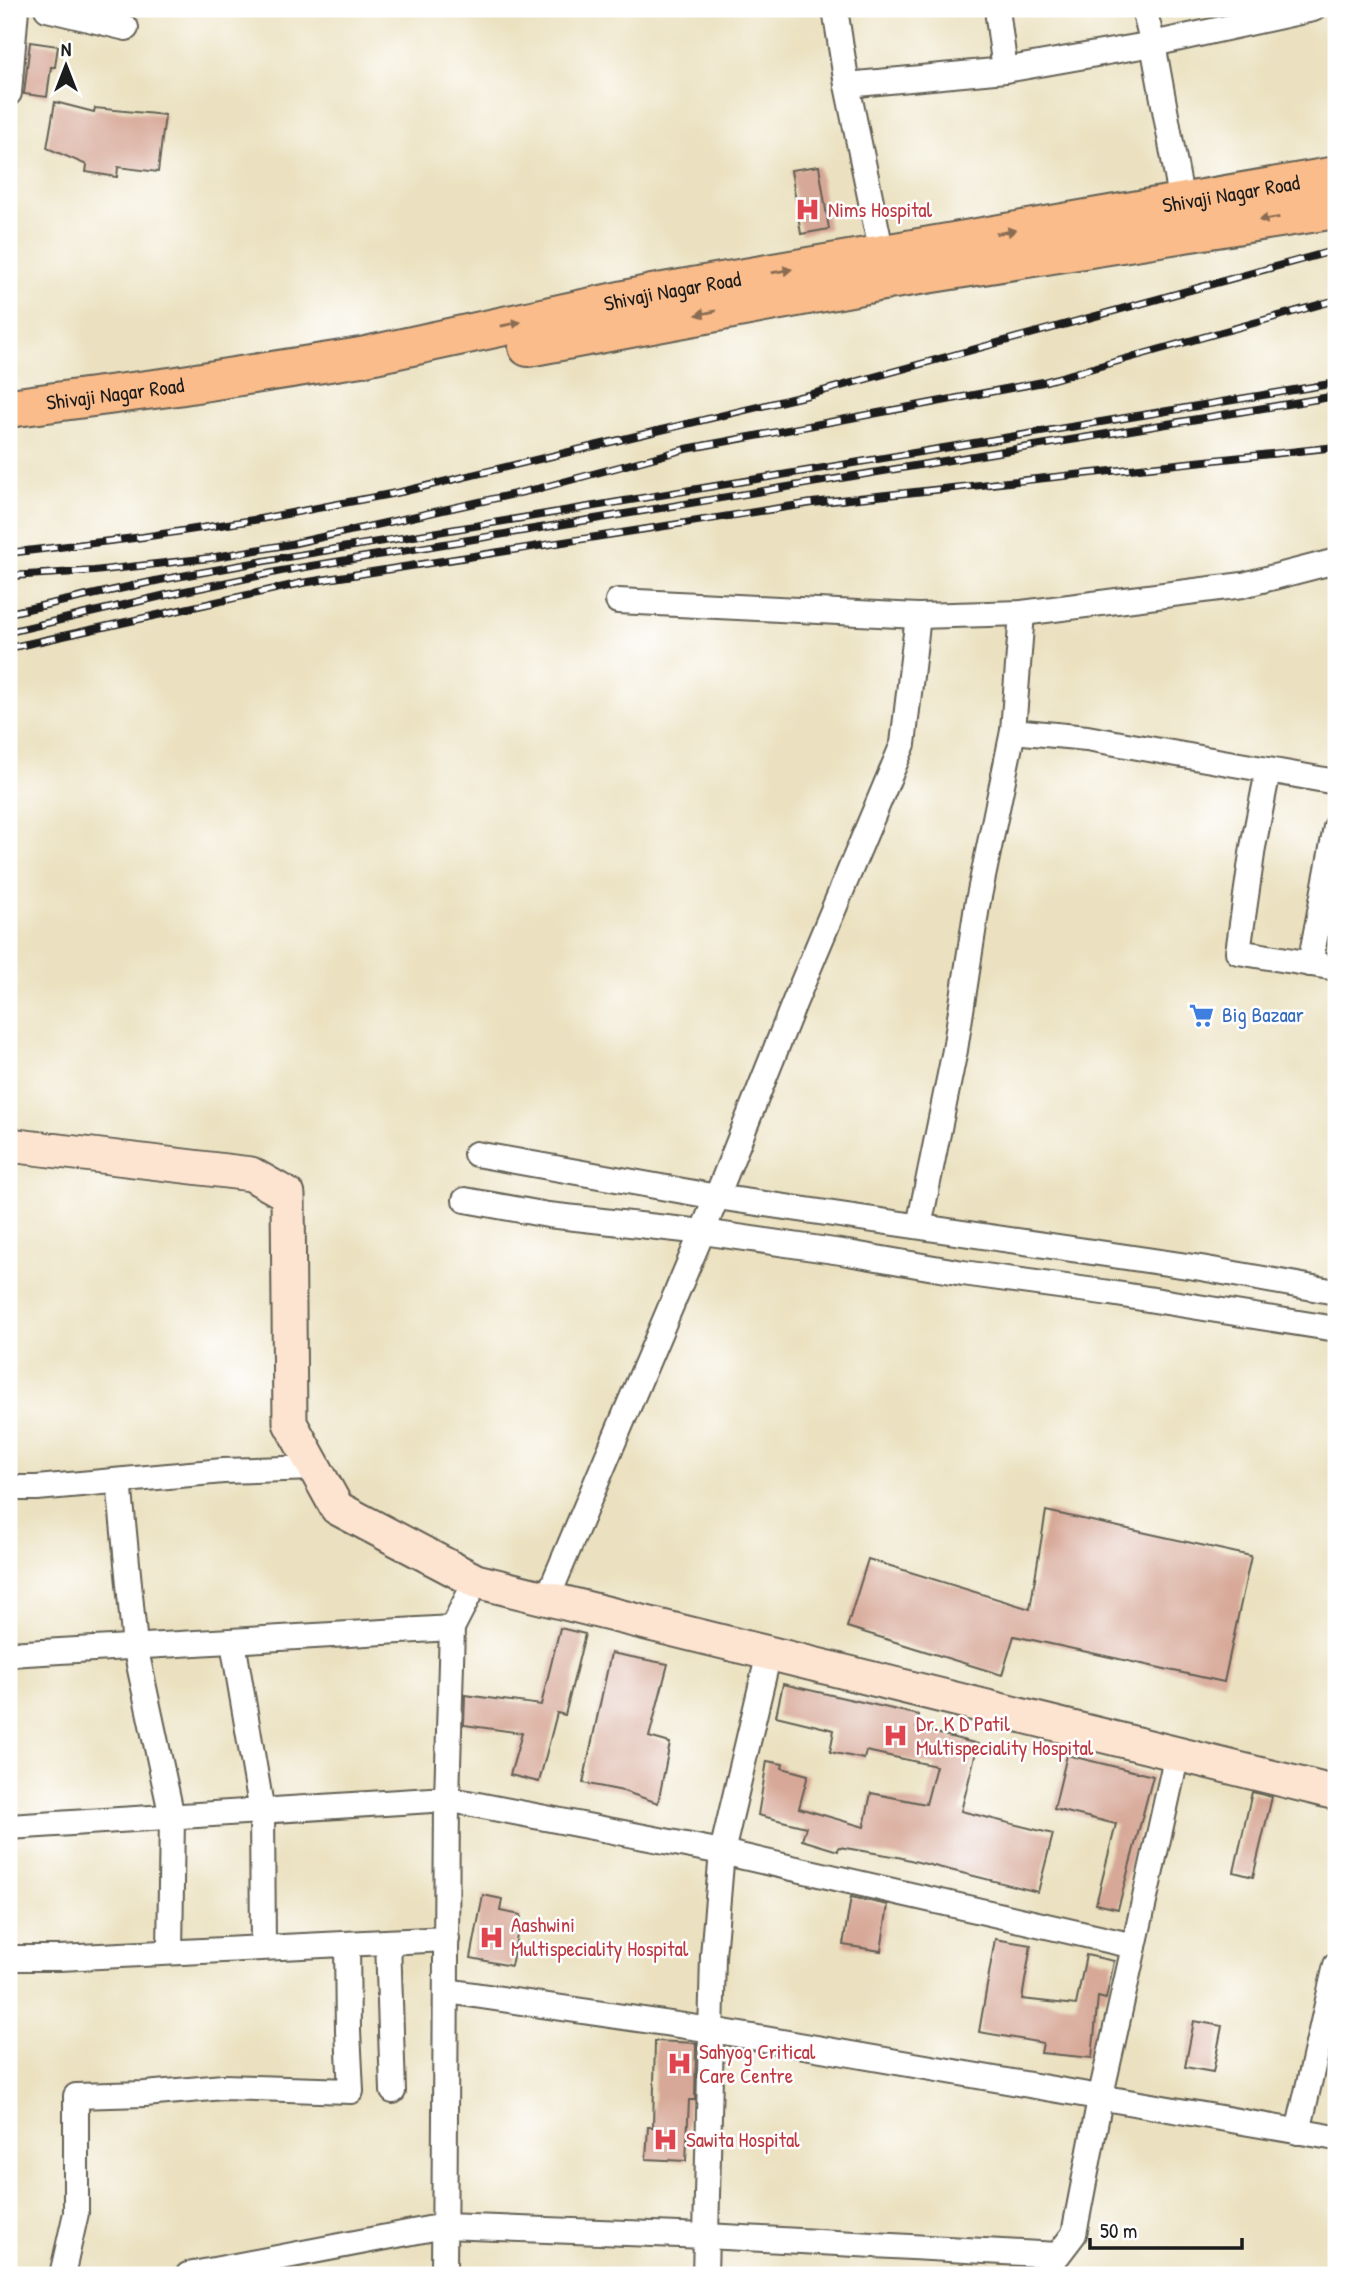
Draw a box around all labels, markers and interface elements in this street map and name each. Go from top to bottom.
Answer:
north arrow [32,32,102,102]
text: N [61,36,71,62]
street label: Shivaji Nagar Road [1160,168,1302,220]
place label: Nims Hospital [828,195,933,224]
hospital icon: Nims Hospital [794,196,822,224]
one-way arrow [1258,214,1280,225]
one-way arrow [995,226,1017,237]
street label: Shivaji Nagar Road [601,264,743,318]
one-way arrow [771,265,793,276]
one-way arrow [695,308,717,319]
one-way arrow [500,319,522,330]
street label: Shivaji Nagar Road [44,370,186,417]
place label: Big Bazaar [1222,1000,1304,1029]
supermarket icon: Big Bazaar [1188,1001,1216,1029]
place label: Dr. K D Patil Multispeciality Hospital [916,1709,1094,1762]
hospital icon: Dr. K D Patil Multispeciality Hospital [882,1722,910,1750]
place label: Aashwini Multispeciality Hospital [511,1910,689,1963]
hospital icon: Aashwini Multispeciality Hospital [477,1923,505,1951]
place label: Sahyog Critical Care Centre [699,2037,816,2090]
hospital icon: Sahyog Critical Care Centre [665,2050,693,2078]
place label: Sawita Hospital [686,2125,800,2154]
hospital icon: Sawita Hospital [652,2126,680,2154]
scale bar [1090,2207,1242,2251]
text: 50 m [1100,2216,1137,2245]

